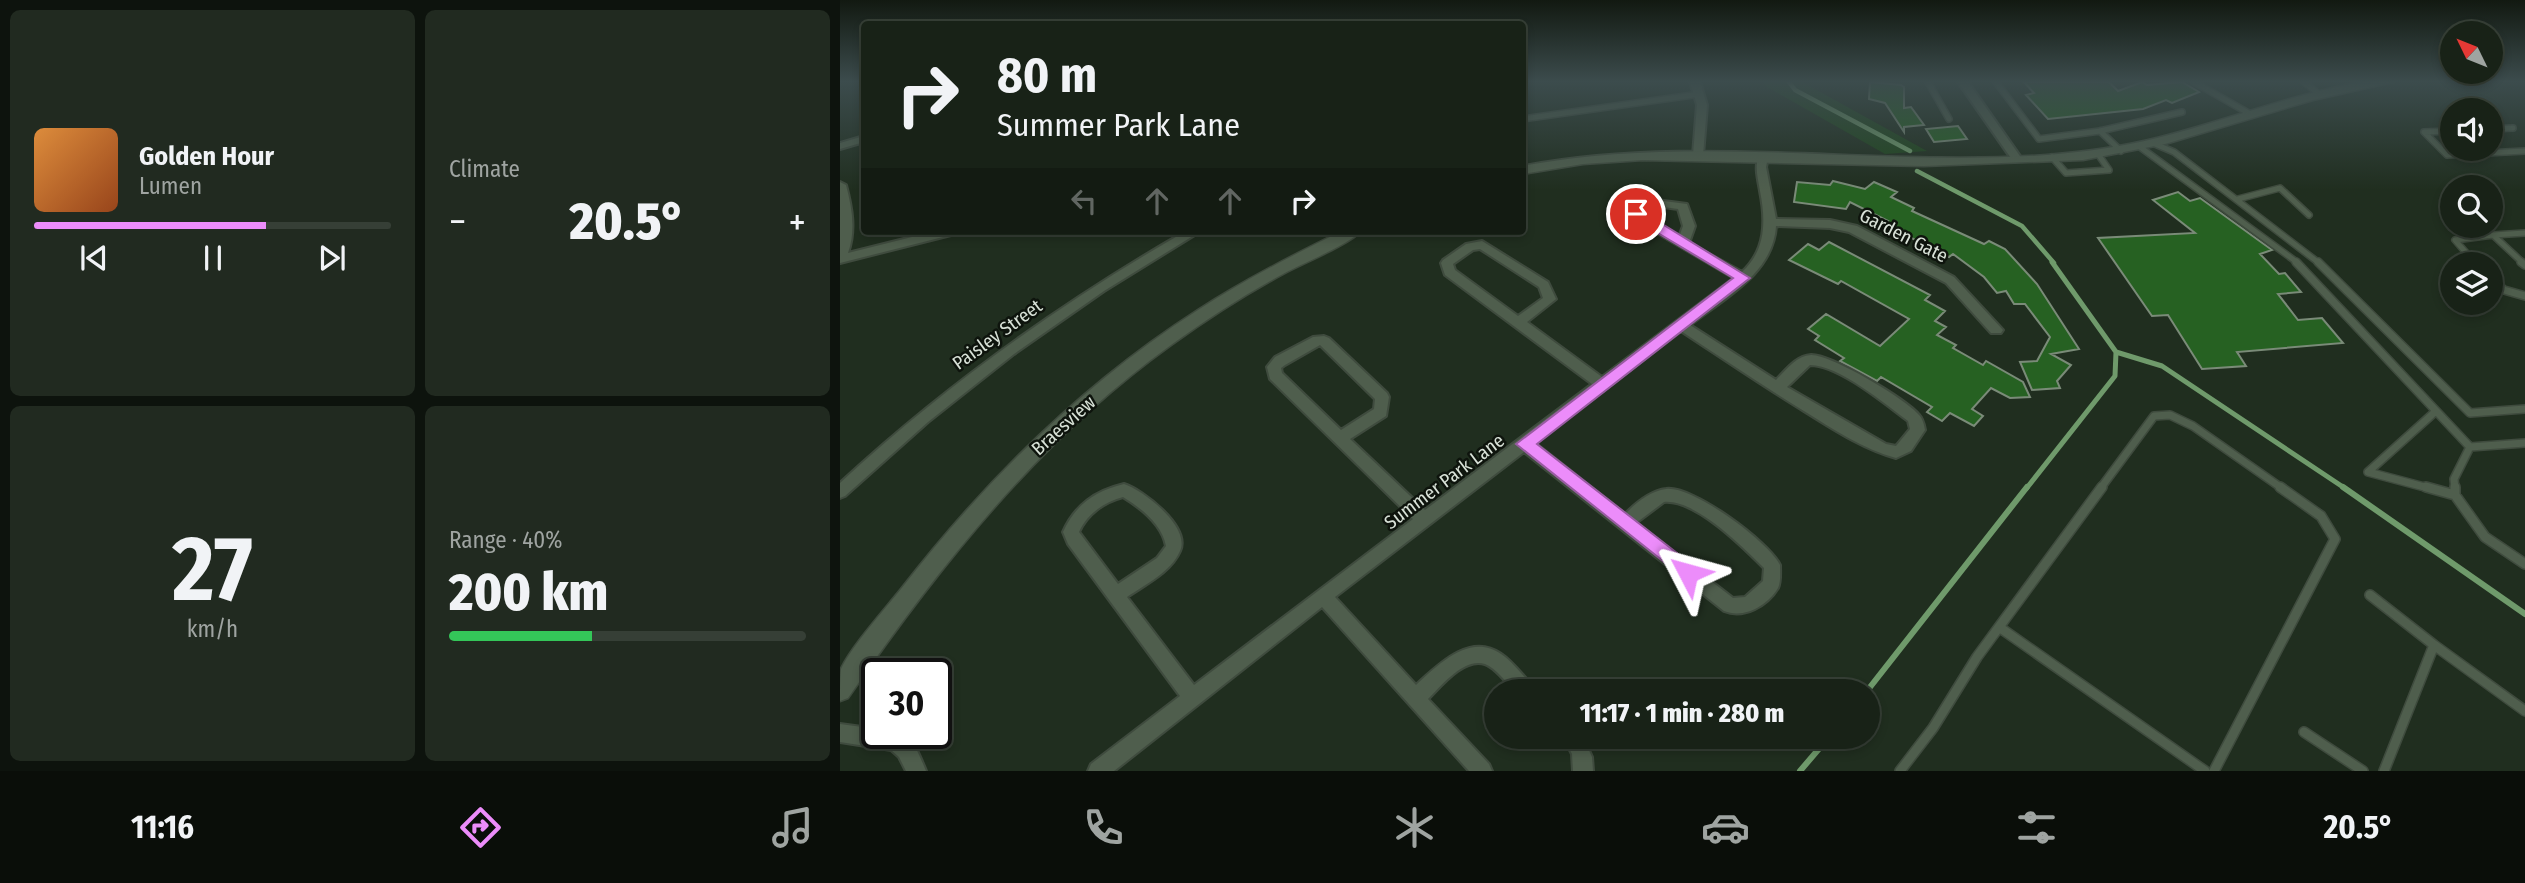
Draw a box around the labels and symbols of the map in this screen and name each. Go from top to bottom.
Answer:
north arrow [2440,21,2502,84]
pin [1606,184,1666,244]
street label: Garden Gate [1856,203,1952,267]
street label: Paisley Street [948,294,1047,375]
street label: Braesview [1027,390,1100,460]
street label: Summer Park Lane [1380,429,1509,534]
position arrow [1651,536,1725,610]
speed limit sign: 30 [861,658,952,749]

